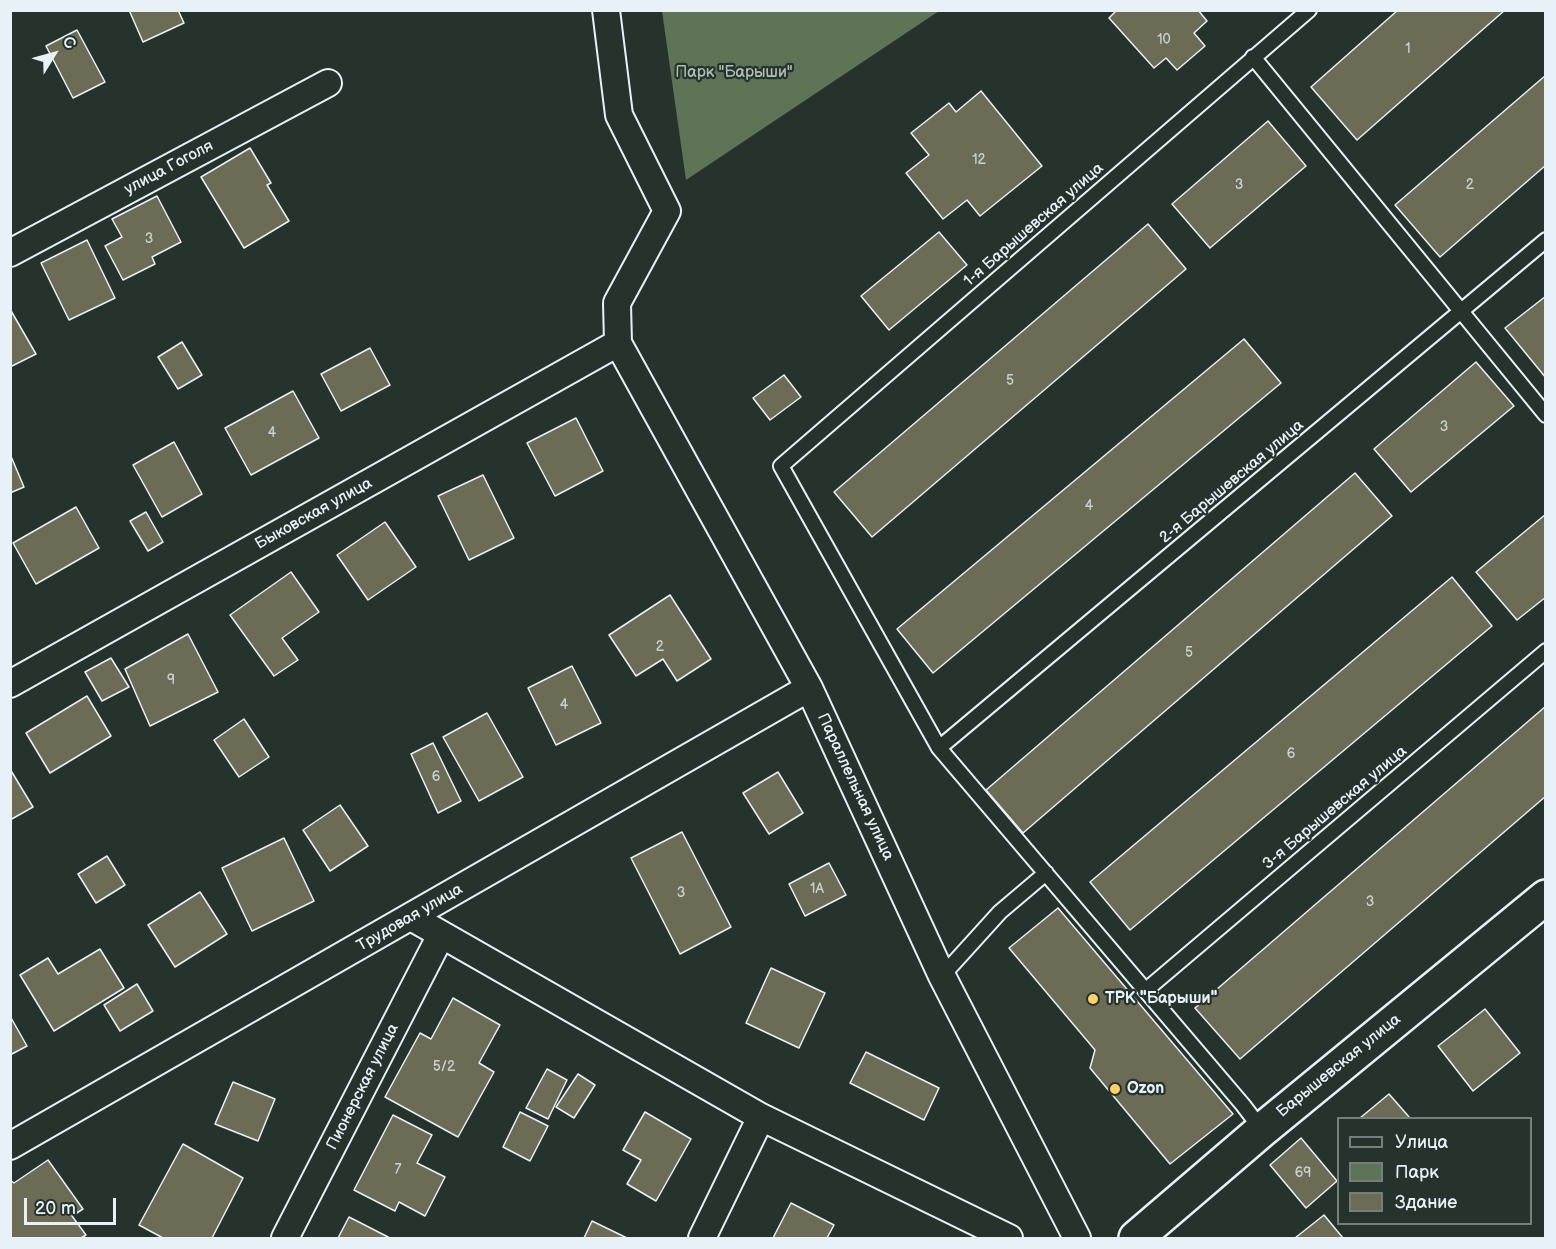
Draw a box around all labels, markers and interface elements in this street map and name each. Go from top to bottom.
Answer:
north arrow [24,24,84,84]
house number: 10 [1157,32,1171,48]
text: С [58,33,80,53]
house number: 1 [1405,41,1411,57]
park label: Парк "Барыши" [675,63,793,83]
street label: улица Гоголя [121,137,217,199]
house number: 12 [972,152,986,168]
street label: 1-я Барышевская улица [960,159,1108,291]
house number: 3 [1235,177,1243,193]
house number: 2 [1466,177,1474,193]
house number: 3 [145,231,153,247]
house number: 5 [1006,373,1014,389]
street label: 2-я Барышевская улица [1156,416,1308,548]
house number: 3 [1440,419,1448,435]
house number: 4 [268,425,276,441]
street label: Быковская улица [252,474,376,554]
house number: 4 [1085,498,1093,514]
house number: 2 [656,639,664,655]
house number: 5 [1185,645,1193,661]
house number: 9 [167,672,175,688]
house number: 4 [560,697,568,713]
street label: Параллельная улица [812,710,898,864]
street label: 3-я Барышевская улица [1259,742,1411,874]
house number: 6 [1287,746,1295,762]
house number: 6 [432,769,440,785]
street label: Трудовая улица [354,880,466,956]
house number: 1А [810,881,824,897]
house number: 3 [677,885,685,901]
house number: 3 [1366,894,1374,910]
place label: ТРК "Барыши" [1105,989,1217,1009]
marker: ТРК "Барыши" [1086,992,1100,1006]
street label: Барышевская улица [1273,1010,1405,1122]
street label: Пионерская улица [323,1021,403,1153]
house number: 5/2 [433,1059,455,1075]
place label: Ozon [1127,1079,1164,1099]
marker: Ozon [1108,1082,1122,1096]
legend [1337,1117,1532,1225]
text: Улица [1395,1132,1448,1153]
house number: 7 [395,1162,401,1178]
text: Парк [1395,1162,1439,1183]
house number: 69 [1295,1165,1311,1181]
scale bar [27,1186,118,1224]
text: Здание [1395,1192,1457,1213]
text: 20 m [35,1198,76,1219]

